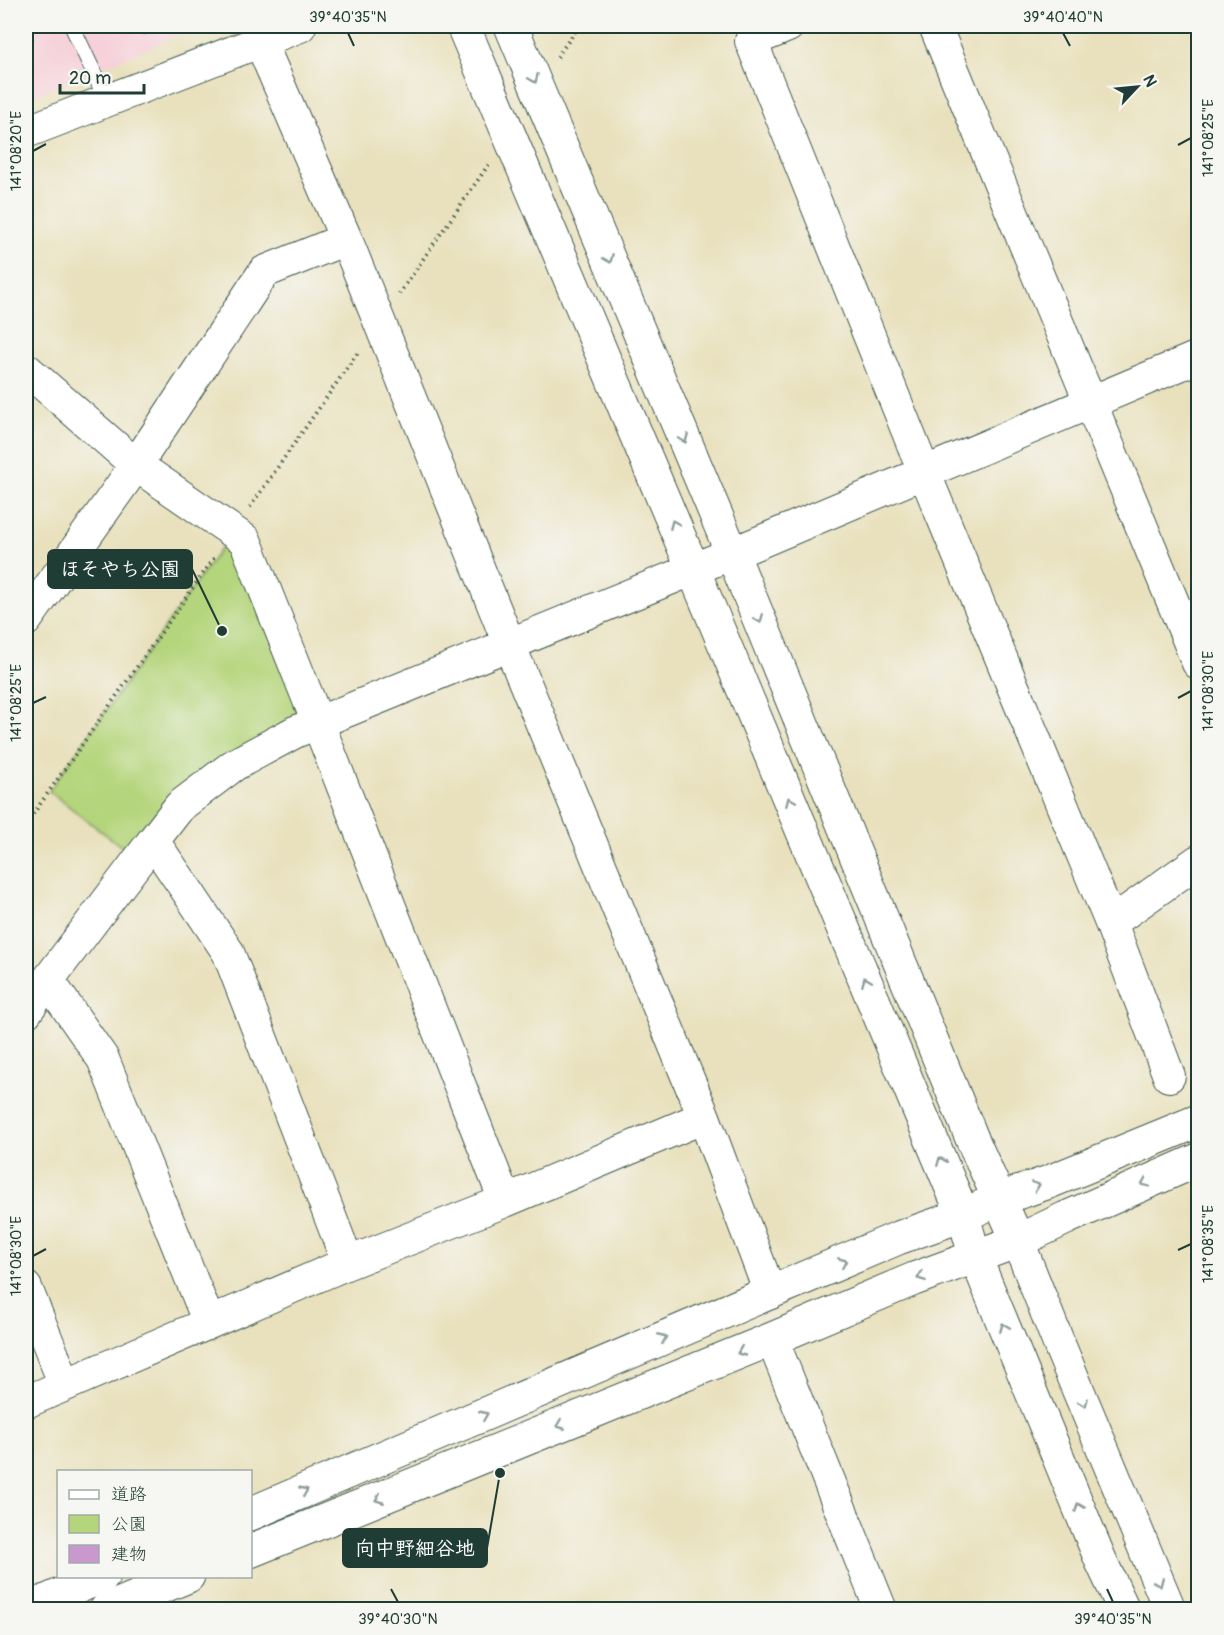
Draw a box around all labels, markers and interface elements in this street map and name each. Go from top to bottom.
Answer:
text: 39°40'35"N [309,8,387,27]
text: 39°40'40"N [1023,8,1103,27]
scale bar [60,57,144,95]
north arrow [1107,57,1167,117]
text: 20 m [69,67,111,90]
text: N [1138,72,1161,90]
one-way arrow [527,73,539,84]
text: 141°08'25"E [1199,99,1218,177]
text: 141°08'20"E [7,111,26,191]
one-way arrow [602,253,614,264]
one-way arrow [677,433,689,444]
one-way arrow [669,520,681,531]
callout: ほそやち公園 [48,550,192,588]
text: ほそやち公園 [60,557,180,582]
one-way arrow [752,613,764,624]
text: 141°08'30"E [1199,651,1218,731]
text: 141°08'25"E [7,664,26,742]
one-way arrow [785,796,797,807]
one-way arrow [861,976,873,987]
one-way arrow [936,1156,948,1167]
one-way arrow [1140,1176,1151,1188]
one-way arrow [1031,1180,1041,1193]
text: 141°08'35"E [1199,1205,1218,1283]
text: 141°08'30"E [7,1216,26,1296]
one-way arrow [836,1257,847,1269]
one-way arrow [916,1269,926,1282]
one-way arrow [999,1322,1011,1333]
one-way arrow [657,1333,668,1345]
one-way arrow [736,1345,747,1357]
one-way arrow [1077,1397,1089,1408]
one-way arrow [477,1410,488,1422]
one-way arrow [555,1418,566,1430]
legend [57,1470,252,1578]
text: 道路 [111,1483,147,1506]
one-way arrow [298,1486,309,1498]
one-way arrow [375,1492,386,1504]
one-way arrow [1074,1502,1086,1513]
text: 公園 [111,1513,147,1536]
callout: 向中野細谷地 [343,1529,487,1567]
text: 向中野細谷地 [355,1536,475,1561]
text: 建物 [111,1543,147,1566]
one-way arrow [1152,1577,1164,1588]
text: 39°40'30"N [358,1610,438,1629]
text: 39°40'35"N [1074,1610,1152,1629]

